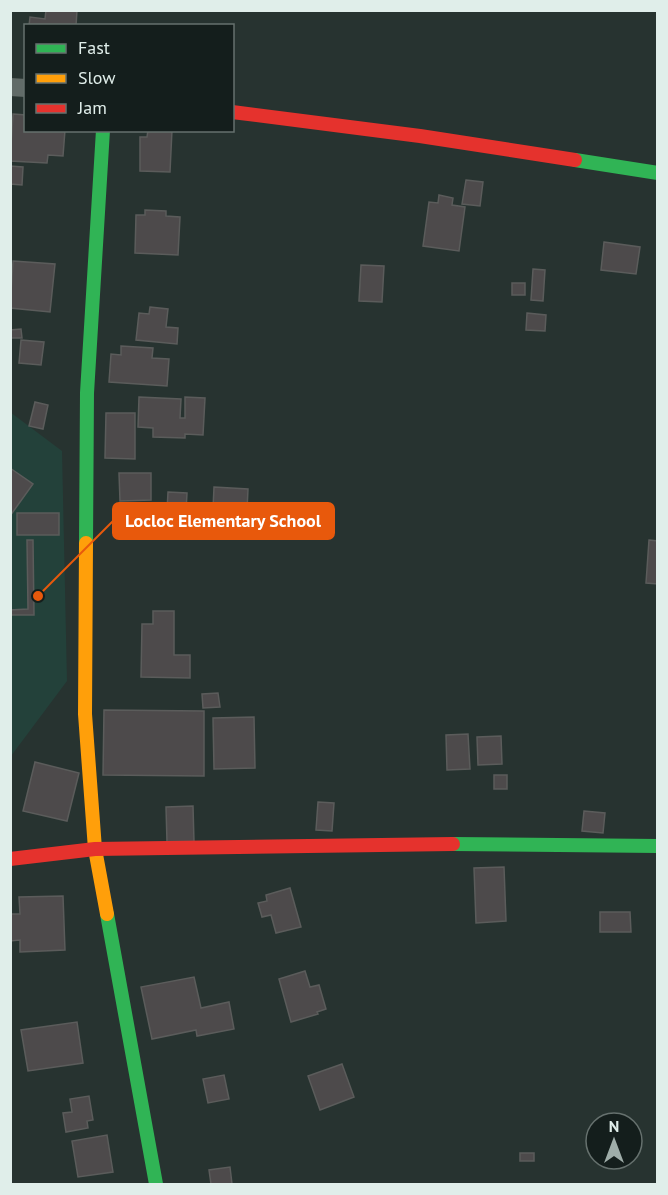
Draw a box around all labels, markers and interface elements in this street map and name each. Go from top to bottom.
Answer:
legend [24,24,234,132]
text: Fast [78,36,110,59]
text: Slow [78,66,116,89]
text: Jam [77,96,107,119]
callout: Locloc Elementary School [113,503,334,539]
text: Locloc Elementary School [125,509,322,532]
north arrow [584,1111,644,1171]
text: N [609,1116,619,1136]

